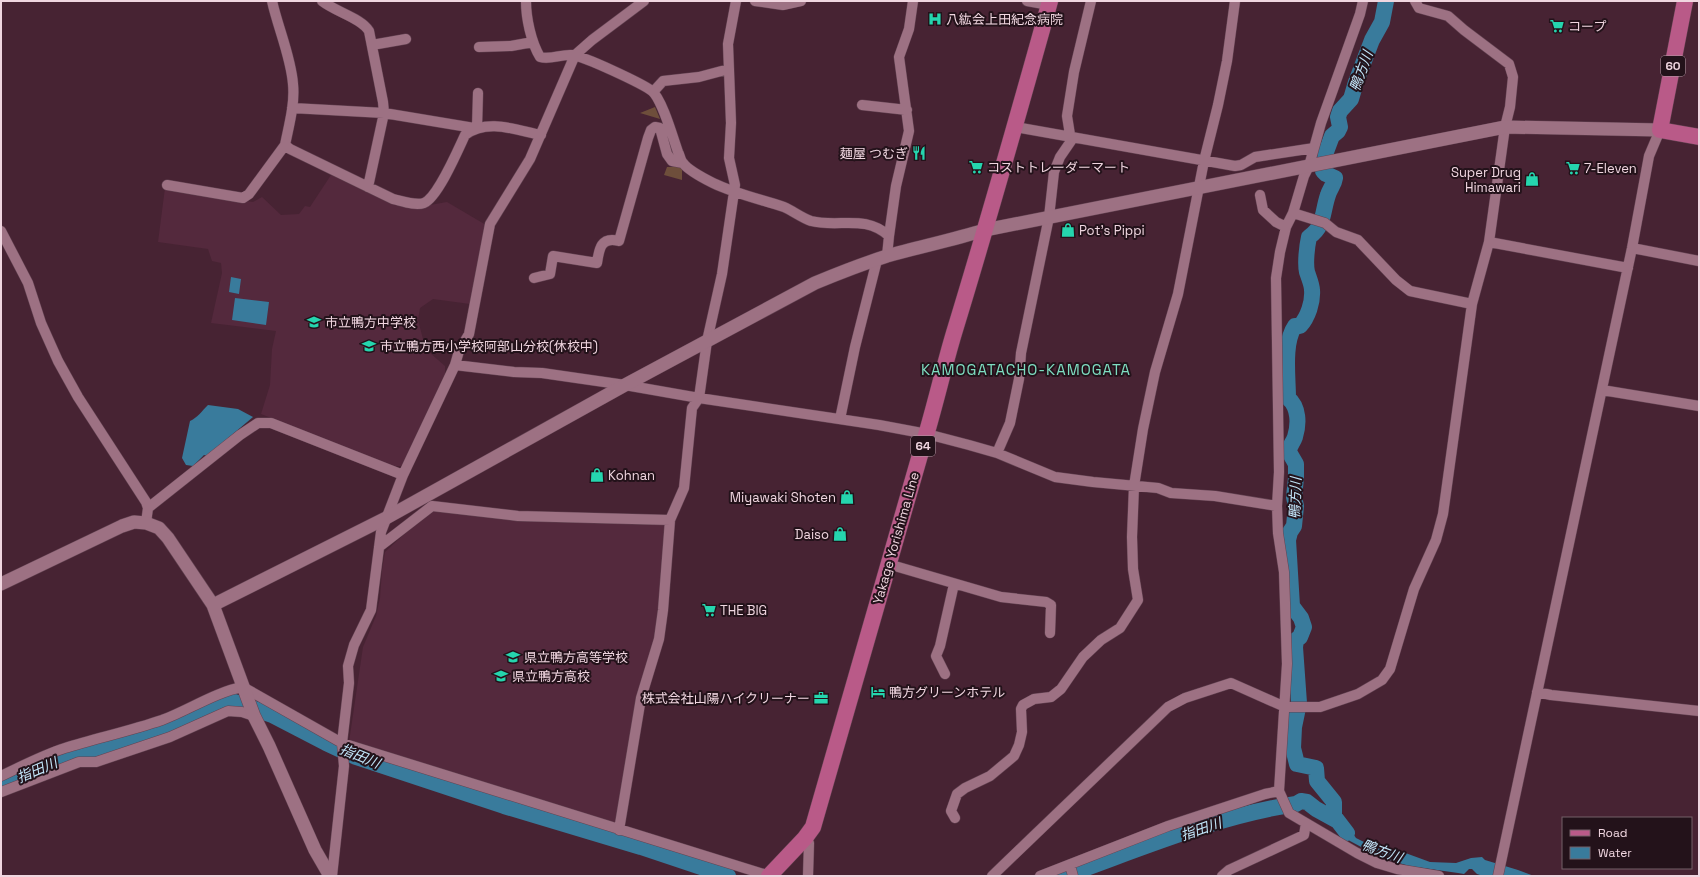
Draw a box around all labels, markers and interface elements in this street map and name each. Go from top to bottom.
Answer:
hospital icon: 八紘会上田紀念病院 [927,11,943,27]
place label: 八紘会上田紀念病院 [946,11,1063,28]
supermarket icon: コープ [1549,18,1565,34]
place label: コープ [1568,18,1606,35]
water label: 鴨方川 [1345,46,1377,94]
road number: 60 [1661,56,1685,76]
place label: 麺屋 つむぎ [840,145,908,162]
restaurant icon: 麺屋 つむぎ [911,145,927,161]
supermarket icon: コストトレーダーマート [968,159,984,175]
place label: コストトレーダーマート [987,159,1130,176]
supermarket icon: 7-Eleven [1565,160,1581,176]
place label: 7-Eleven [1584,160,1637,177]
place label: Super Drug Himawari [1451,164,1521,196]
shop icon: Super Drug Himawari [1524,171,1540,187]
shop icon: Pot's Pippi [1060,222,1076,238]
place label: Pot's Pippi [1079,222,1145,239]
school or university icon: 市立鴨方中学校 [306,314,322,330]
place label: 市立鴨方中学校 [325,314,416,331]
school or university icon: 市立鴨方西小学校阿部山分校(休校中) [361,338,377,354]
place label: 市立鴨方西小学校阿部山分校(休校中) [380,338,598,355]
district label: KAMOGATACHO-KAMOGATA [921,360,1131,379]
road number: 64 [911,436,935,456]
shop icon: Kohnan [589,467,605,483]
place label: Kohnan [608,467,655,484]
street label: Yakage Yorishima Line [869,470,923,606]
water label: 鴨方川 [1285,475,1305,519]
place label: Miyawaki Shoten [730,489,836,506]
shop icon: Miyawaki Shoten [839,489,855,505]
place label: Daiso [795,526,829,543]
shop icon: Daiso [832,526,848,542]
supermarket icon: THE BIG [701,602,717,618]
place label: THE BIG [720,602,767,619]
school or university icon: 県立鴨方高等学校 [505,649,521,665]
place label: 県立鴨方高等学校 [524,649,628,666]
school or university icon: 県立鴨方高校 [493,668,509,684]
place label: 県立鴨方高校 [512,668,590,685]
hotel icon: 鴨方グリーンホテル [870,684,886,700]
place label: 鴨方グリーンホテル [889,684,1005,701]
place label: 株式会社山陽ハイクリーナー [642,690,810,707]
office icon: 株式会社山陽ハイクリーナー [813,690,829,706]
water label: 指田川 [337,740,385,773]
water label: 指田川 [14,753,62,786]
water label: 指田川 [1178,813,1226,844]
legend [1562,817,1692,869]
text: Road [1598,825,1627,841]
water label: 鴨方川 [1359,835,1407,867]
text: Water [1598,845,1632,861]

